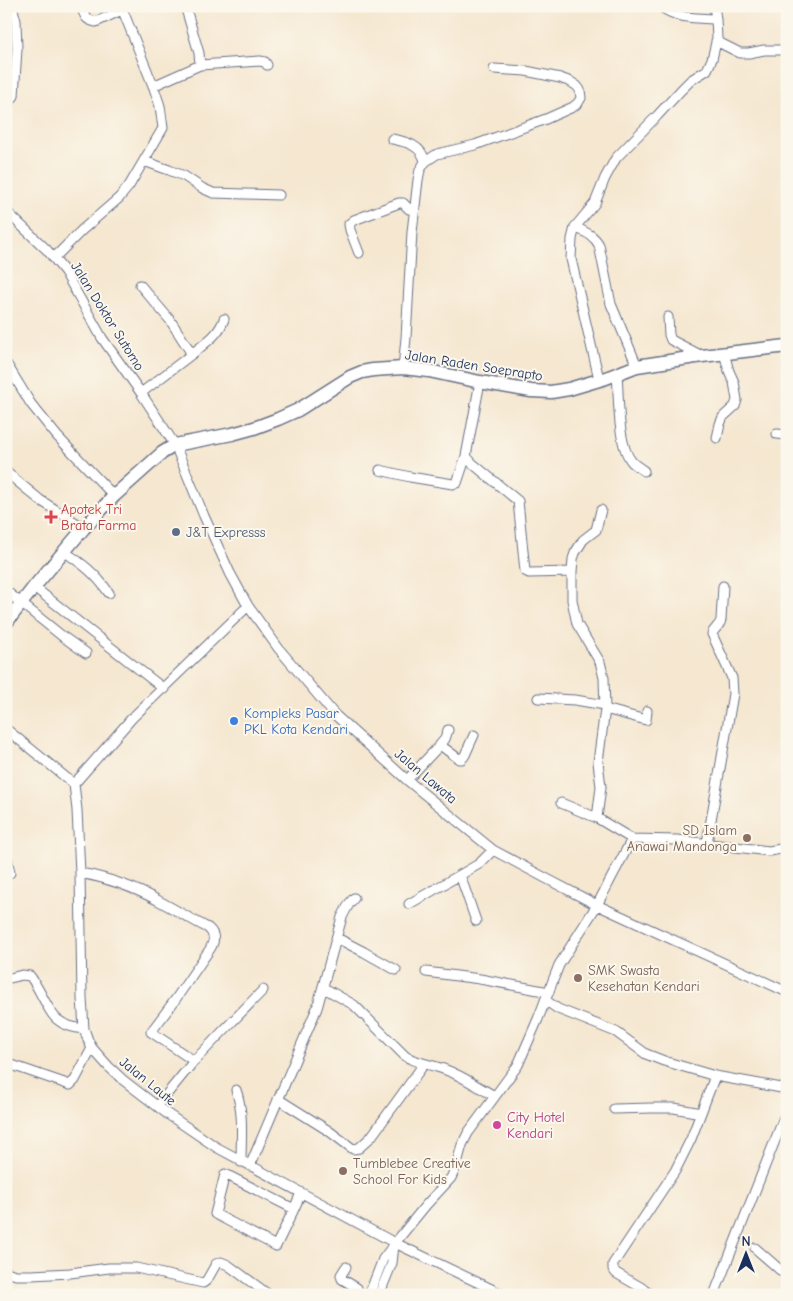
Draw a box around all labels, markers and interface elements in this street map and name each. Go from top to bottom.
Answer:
street label: Jalan Doktor Sutomo [67,259,148,374]
street label: Jalan Raden Soeprapto [404,346,544,385]
place label: Apotek Tri Brata Farma [61,501,137,534]
marker: Apotek Tri Brata Farma [45,511,57,523]
place label: J&T Expresss [186,524,266,541]
marker: J&T Expresss [170,526,182,538]
place label: Kompleks Pasar PKL Kota Kendari [244,705,348,738]
marker: Kompleks Pasar PKL Kota Kendari [228,715,240,727]
street label: Jalan Lawata [391,745,460,807]
place label: SD Islam Anawai Mandonga [627,822,737,855]
marker: SD Islam Anawai Mandonga [741,832,753,844]
place label: SMK Swasta Kesehatan Kendari [588,962,700,995]
marker: SMK Swasta Kesehatan Kendari [572,972,584,984]
street label: Jalan Laute [116,1053,179,1109]
place label: City Hotel Kendari [507,1109,565,1142]
marker: City Hotel Kendari [491,1119,503,1131]
place label: Tumblebee Creative School For Kids [353,1155,471,1188]
marker: Tumblebee Creative School For Kids [337,1165,349,1177]
north arrow [720,1228,770,1278]
text: N [741,1233,751,1250]

